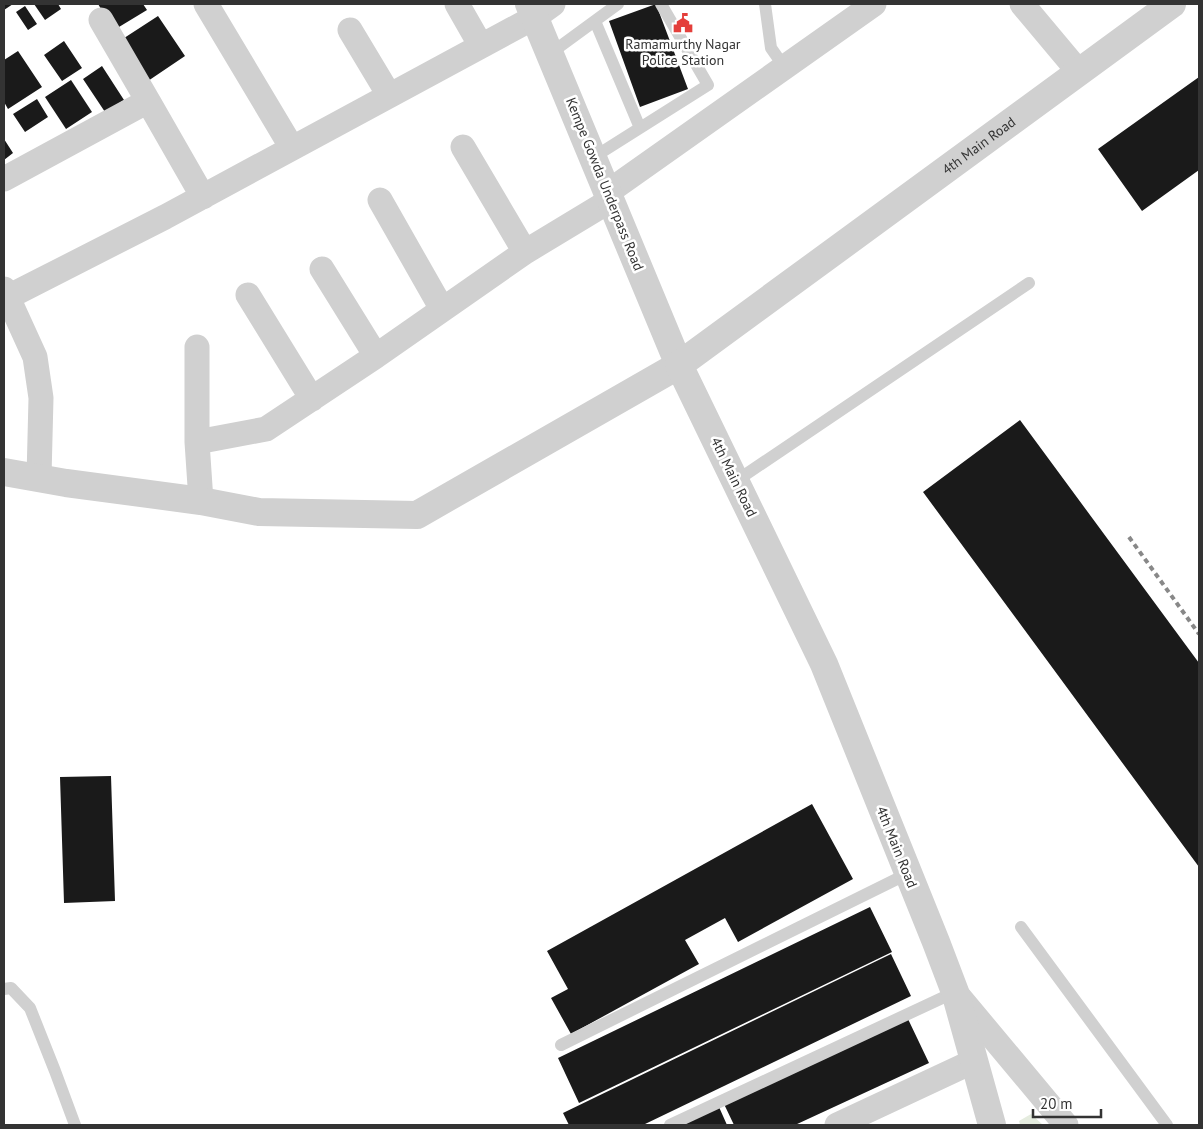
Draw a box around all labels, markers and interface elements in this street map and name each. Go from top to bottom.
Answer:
public building icon: Ramamurthy Nagar Police Station [672,12,694,34]
place label: Ramamurthy Nagar Police Station [625,35,741,69]
street label: Kempe Gowda Underpass Road [562,95,648,273]
street label: 4th Main Road [938,113,1019,178]
street label: 4th Main Road [707,434,761,520]
street label: 4th Main Road [872,803,922,891]
scale bar [1033,1086,1100,1118]
text: 20 m [1040,1094,1073,1113]

